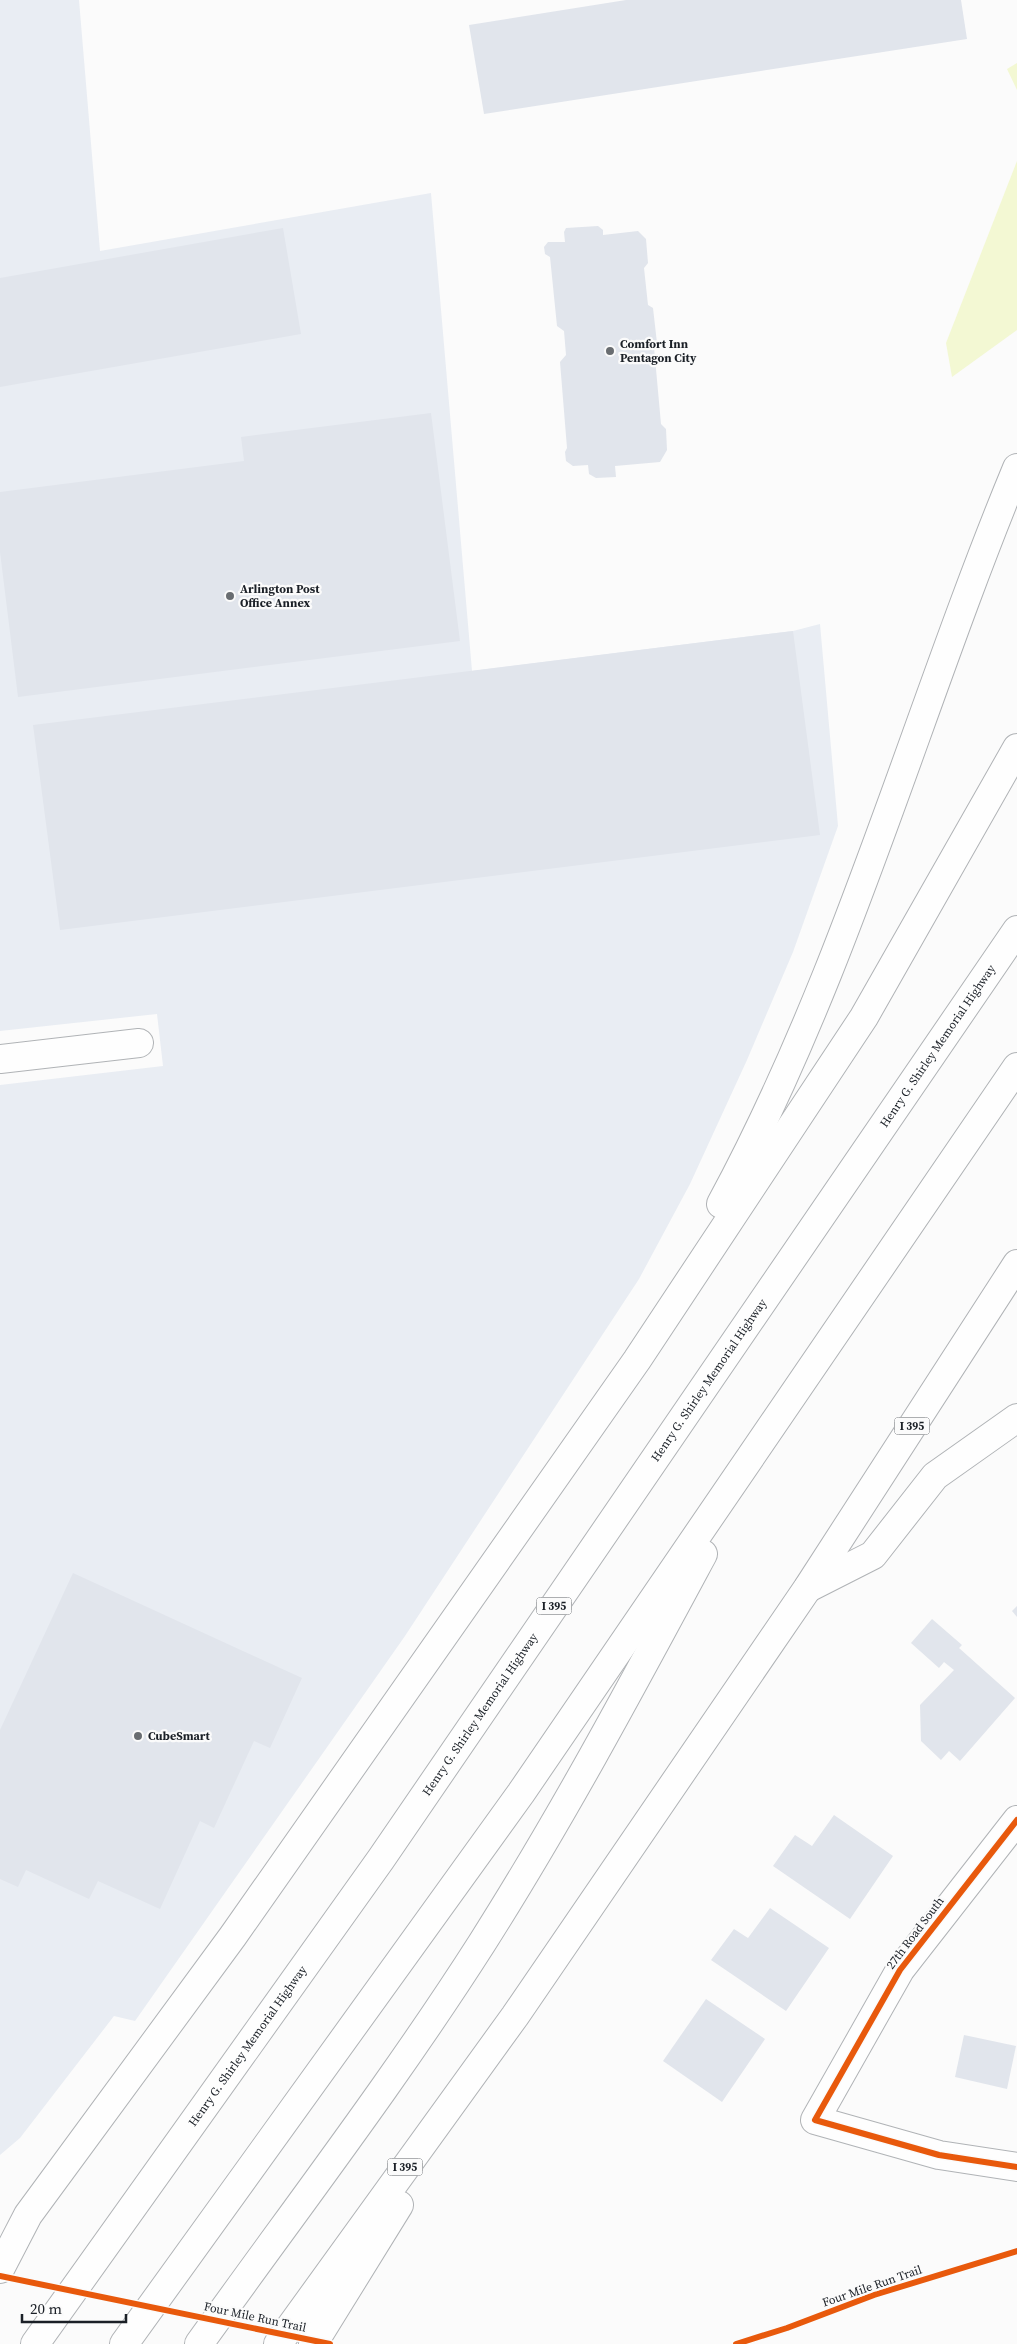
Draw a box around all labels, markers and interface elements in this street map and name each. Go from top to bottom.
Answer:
place label: Comfort Inn Pentagon City [620,336,697,366]
marker: Comfort Inn Pentagon City [604,345,616,357]
place label: Arlington Post Office Annex [240,581,320,611]
marker: Arlington Post Office Annex [224,590,236,602]
street label: Henry G. Shirley Memorial Highway [876,961,999,1131]
street label: Henry G. Shirley Memorial Highway [647,1295,771,1465]
road number: I 395 [894,1418,930,1434]
road number: I 395 [536,1598,572,1614]
street label: Henry G. Shirley Memorial Highway [419,1629,542,1799]
place label: CubeSmart [148,1728,210,1744]
marker: CubeSmart [132,1730,144,1742]
street label: 27th Road South [883,1894,947,1972]
street label: Henry G. Shirley Memorial Highway [185,1962,311,2130]
road number: I 395 [388,2158,422,2176]
street label: Four Mile Run Trail [820,2261,924,2311]
scale bar [22,2292,126,2324]
text: 20 m [30,2298,62,2319]
street label: Four Mile Run Trail [202,2298,308,2336]

